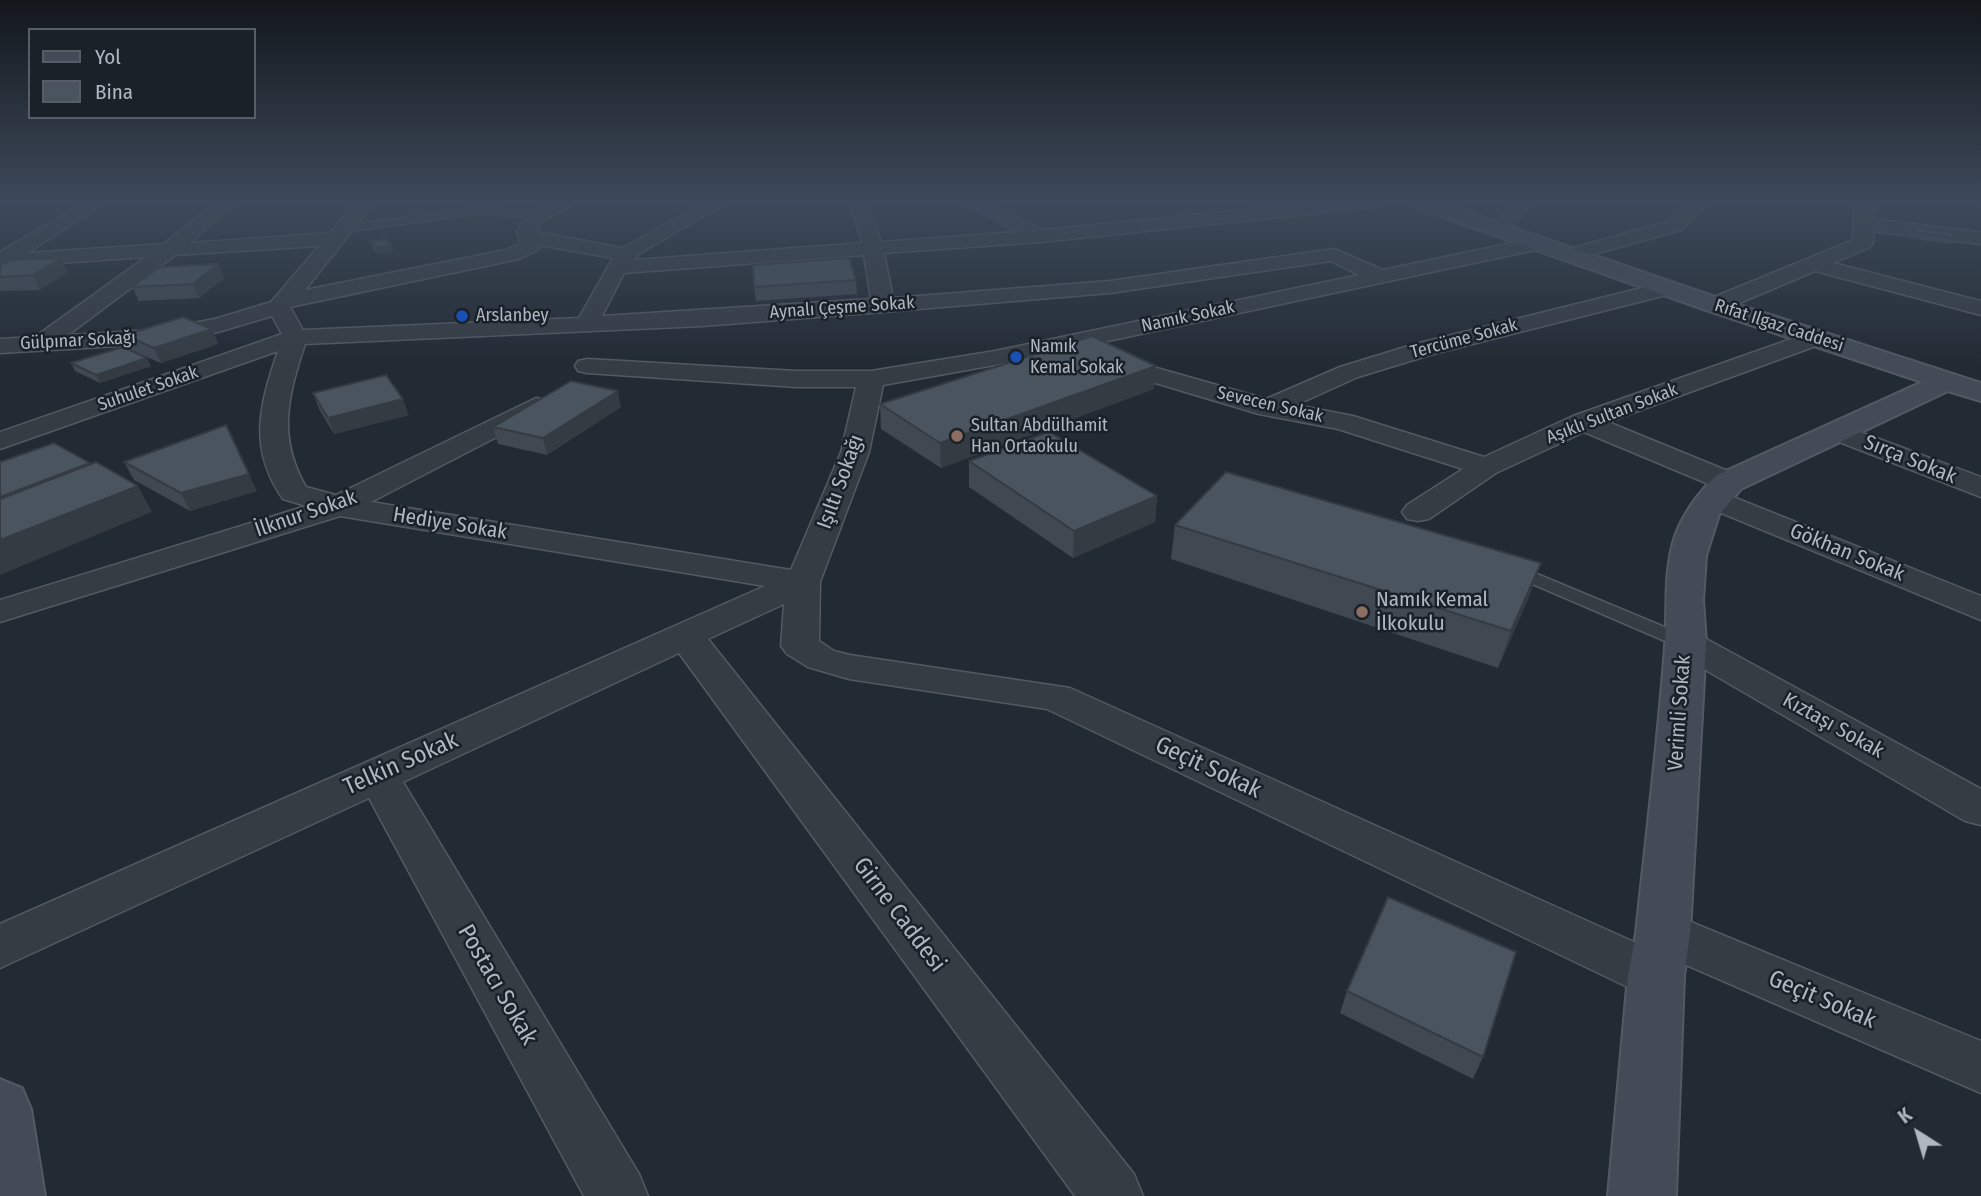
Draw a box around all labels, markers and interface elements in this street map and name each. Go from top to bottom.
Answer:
legend [28,28,256,119]
text: Yol [95,44,121,70]
text: Bina [95,79,133,105]
street label: Aynalı Çeşme Sokak [769,292,915,324]
street label: Rıfat Ilgaz Caddesi [1712,295,1846,357]
street label: Namık Sokak [1140,297,1236,337]
place label: Arslanbey [476,305,549,327]
marker: Arslanbey [454,308,470,324]
street label: Tercüme Sokak [1408,314,1520,364]
street label: Gülpınar Sokağı [20,327,136,355]
place label: Namık Kemal Sokak [1030,336,1123,378]
marker: Namık Kemal Sokak [1008,349,1024,365]
street label: Suhulet Sokak [95,362,201,416]
street label: Aşıklı Sultan Sokak [1543,379,1681,449]
street label: Sevecen Sokak [1215,382,1325,428]
place label: Sultan Abdülhamit Han Ortaokulu [971,415,1108,458]
marker: Sultan Abdülhamit Han Ortaokulu [949,428,965,444]
street label: Sırça Sokak [1860,430,1960,490]
street label: Işıltı Sokağı [812,431,870,533]
street label: İlknur Sokak [252,485,360,543]
street label: Hediye Sokak [391,503,509,545]
street label: Gökhan Sokak [1786,519,1908,587]
place label: Namık Kemal İlkokulu [1376,587,1488,637]
marker: Namık Kemal İlkokulu [1354,604,1370,620]
street label: Verimli Sokak [1663,654,1697,772]
street label: Kıztaşı Sokak [1778,688,1888,764]
street label: Telkin Sokak [340,726,462,802]
street label: Geçit Sokak [1150,731,1266,805]
street label: Girne Caddesi [847,852,951,978]
street label: Postacı Sokak [451,920,543,1050]
street label: Geçit Sokak [1764,965,1880,1035]
north arrow [1883,1098,1953,1168]
text: K [1894,1103,1916,1128]

